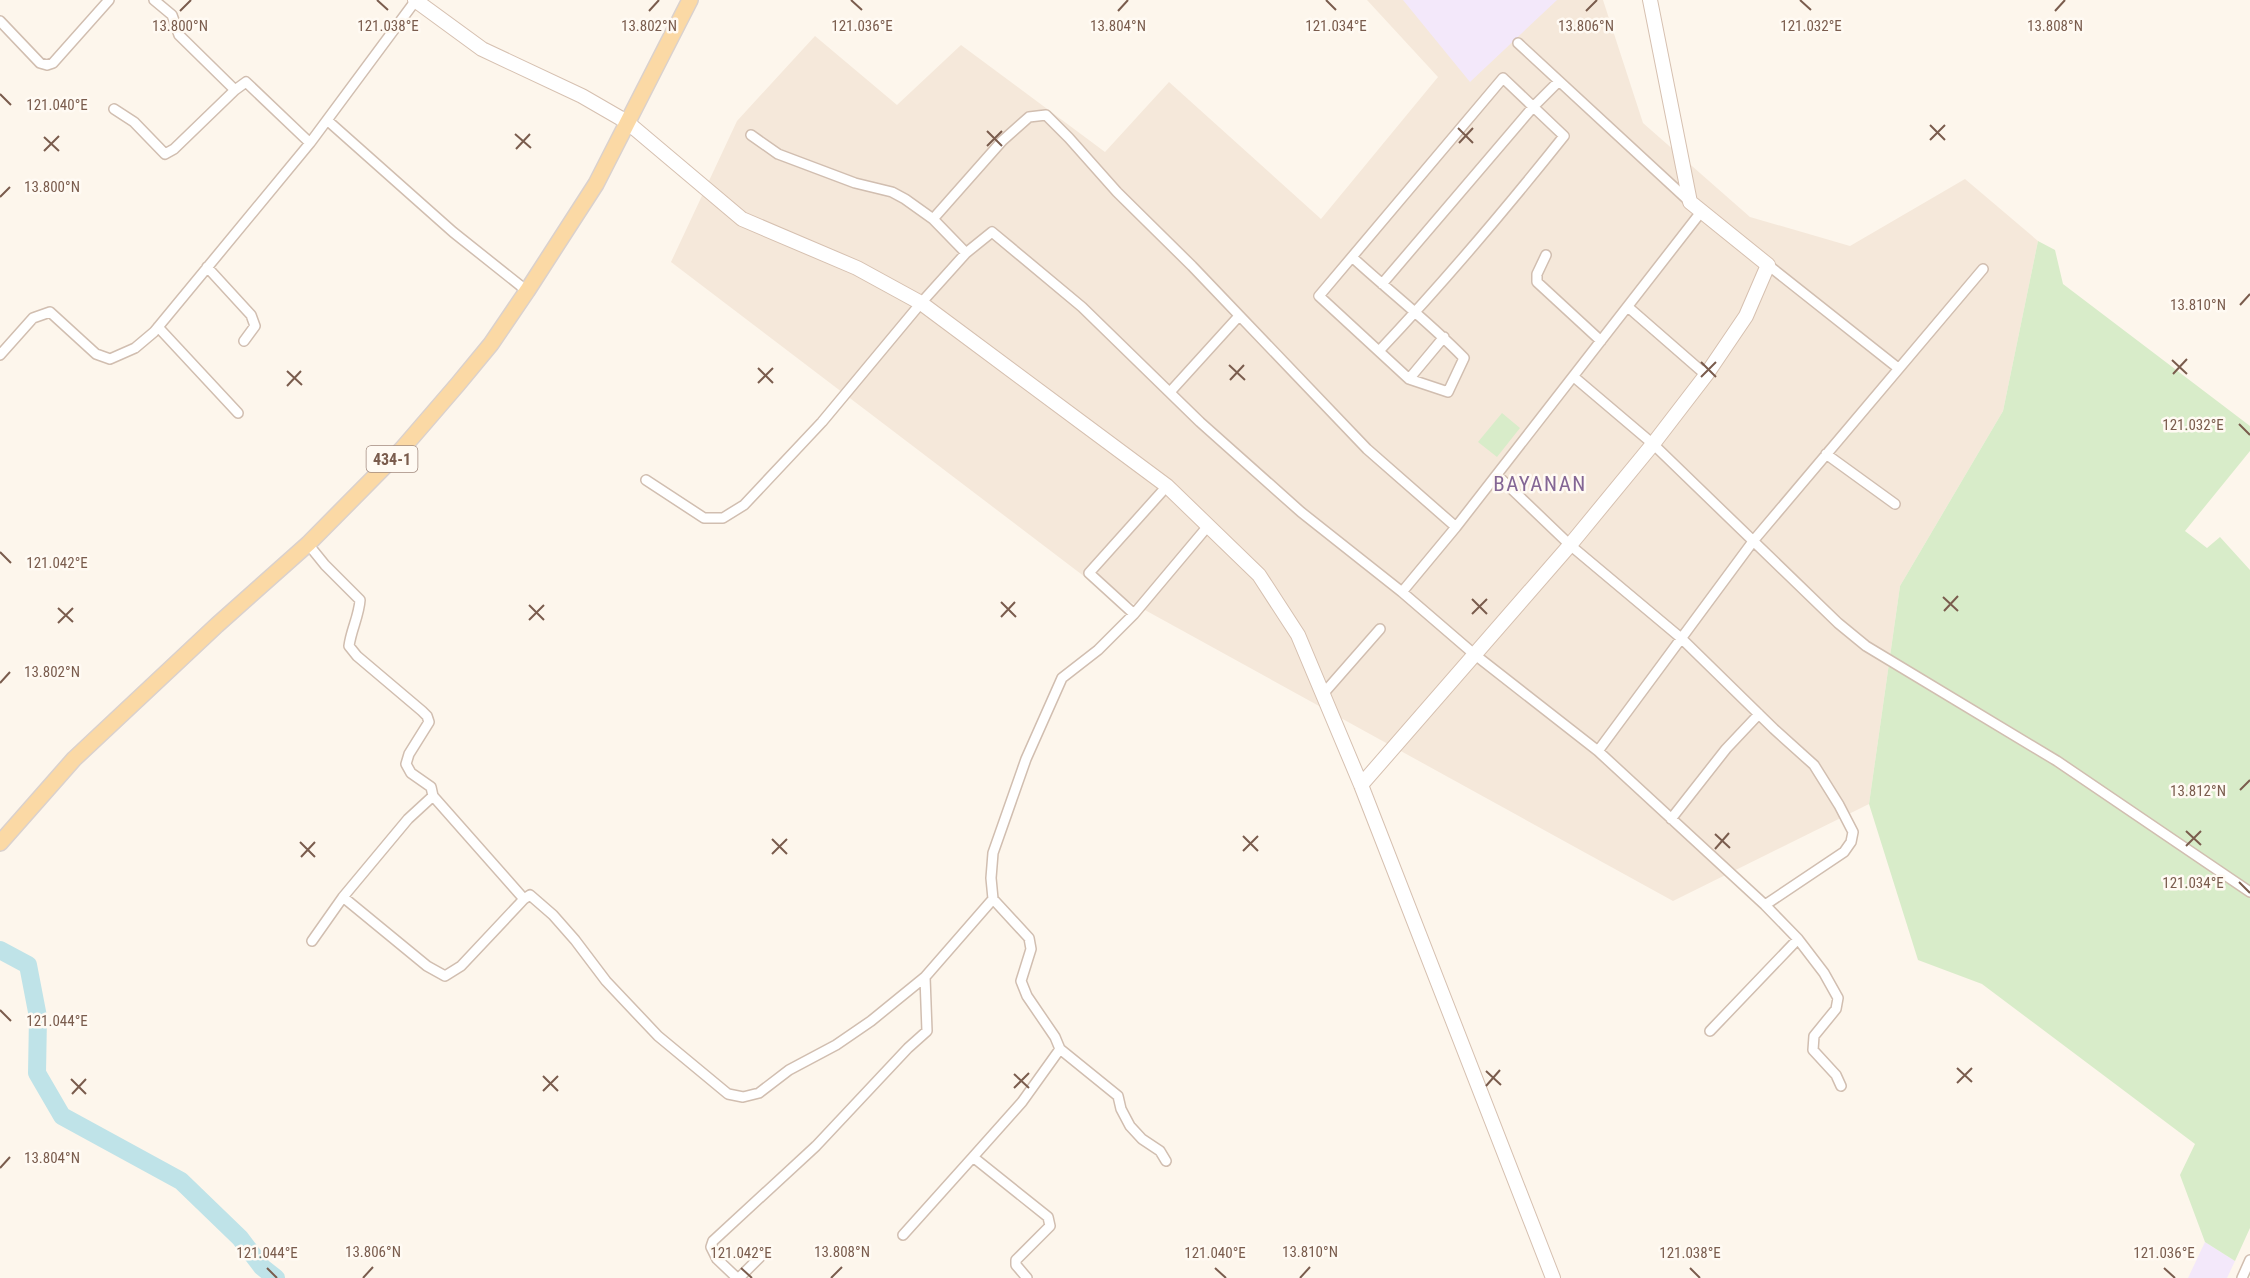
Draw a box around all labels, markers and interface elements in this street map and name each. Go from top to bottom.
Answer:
text: 13.800°N [152,17,208,35]
text: 121.038°E [357,17,419,35]
text: 13.802°N [621,17,677,35]
text: 121.036°E [831,17,893,35]
text: 13.804°N [1090,17,1146,35]
text: 121.034°E [1305,17,1367,35]
text: 13.806°N [1558,17,1614,35]
text: 121.032°E [1780,17,1842,35]
text: 13.808°N [2027,17,2083,35]
text: 121.040°E [26,96,88,114]
text: 13.800°N [24,178,80,196]
text: 13.810°N [2170,296,2226,314]
text: 121.032°E [2162,416,2224,434]
road number: 434-1 [366,446,418,472]
district label: BAYANAN [1493,472,1587,496]
text: 121.042°E [26,554,88,572]
text: 13.802°N [24,663,80,681]
text: 13.812°N [2170,782,2226,800]
text: 121.034°E [2162,874,2224,892]
text: 121.044°E [26,1012,88,1030]
text: 13.804°N [24,1149,80,1167]
text: 13.806°N [345,1243,401,1261]
text: 13.808°N [814,1243,870,1261]
text: 13.810°N [1282,1243,1338,1261]
text: 121.044°E [236,1244,298,1262]
text: 121.042°E [710,1244,772,1262]
text: 121.040°E [1184,1244,1246,1262]
text: 121.038°E [1659,1244,1721,1262]
text: 121.036°E [2133,1244,2195,1262]

